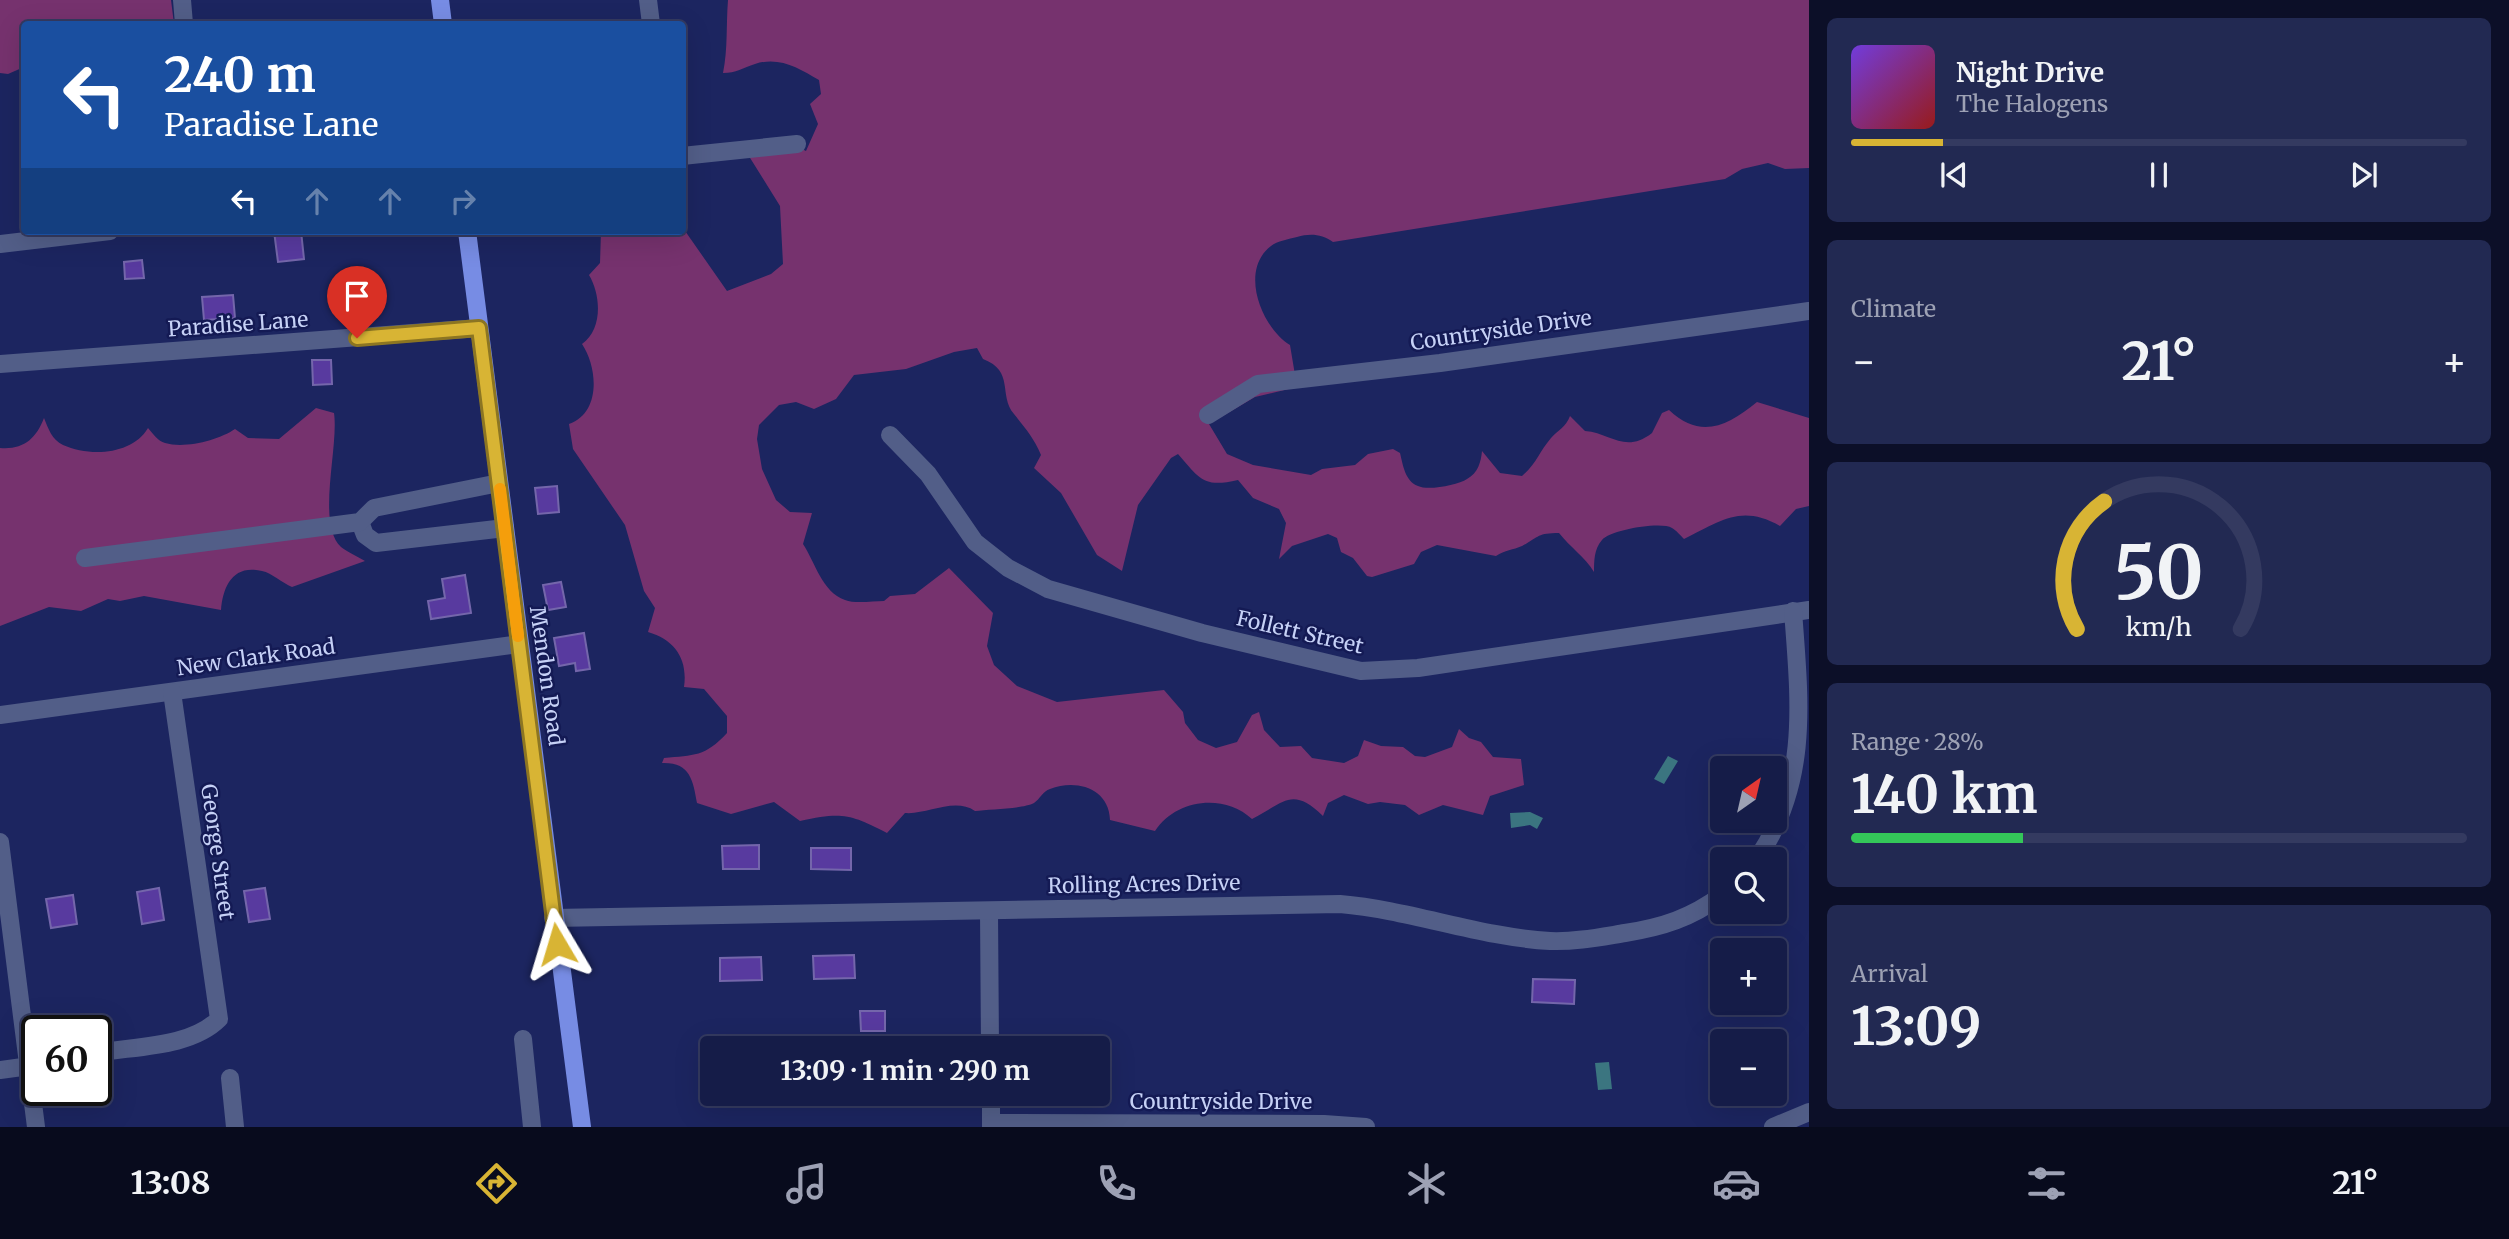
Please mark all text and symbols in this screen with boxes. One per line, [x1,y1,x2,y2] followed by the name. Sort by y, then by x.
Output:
[164,44,316,105] text: 240 m
[49,49,140,140] icon: left
[1956,56,2104,89] text: Night Drive
[1956,89,2108,118] text: The Halogens
[164,105,378,145] text: Paradise Lane
[1935,156,1973,194] icon: previous
[2140,156,2178,194] icon: pause
[2345,156,2383,194] icon: next
[225,182,263,220] icon: left
[298,182,336,220] icon: ahead
[371,182,409,220] icon: ahead
[444,182,482,220] icon: right
[327,266,387,338] pin
[338,277,376,315] icon: arrive
[1851,294,1936,323] text: Climate
[1409,304,1593,356] street label: Countryside Drive
[167,306,309,342] street label: Paradise Lane
[2121,329,2197,394] text: 21°
[1851,338,1876,385] text: −
[2442,338,2467,385] text: +
[2114,528,2204,620] text: 50
[1234,604,1366,660] street label: Follett Street
[524,605,570,748] street label: Mendon Road
[2126,611,2192,643] text: km/h
[175,632,337,681] street label: New Clark Road
[1851,727,1984,756] text: Range · 28%
[1710,756,1787,833] north arrow
[1710,756,1787,1106] map controls
[1851,762,2038,827] text: 140 km
[195,782,241,922] street label: George Street
[1710,847,1787,924] button: search
[1047,869,1241,899] street label: Rolling Acres Drive
[520,907,594,981] position arrow
[1710,938,1787,1015] button: +
[1851,959,1928,988] text: Arrival
[1851,994,1981,1059] text: 13:09
[21,1015,112,1106] speed limit sign: 60
[1710,1029,1787,1106] button: −
[780,1054,1030,1087] text: 13:09 · 1 min · 290 m
[1130,1088,1312,1115] street label: Countryside Drive
[472,1159,521,1208] icon: directions
[782,1159,831,1208] icon: music
[1092,1159,1141,1208] icon: phone
[1402,1159,1451,1208] icon: climate
[1712,1159,1761,1208] icon: car
[2022,1159,2071,1208] icon: filters
[131,1163,211,1203] text: 13:08
[2332,1163,2378,1203] text: 21°

